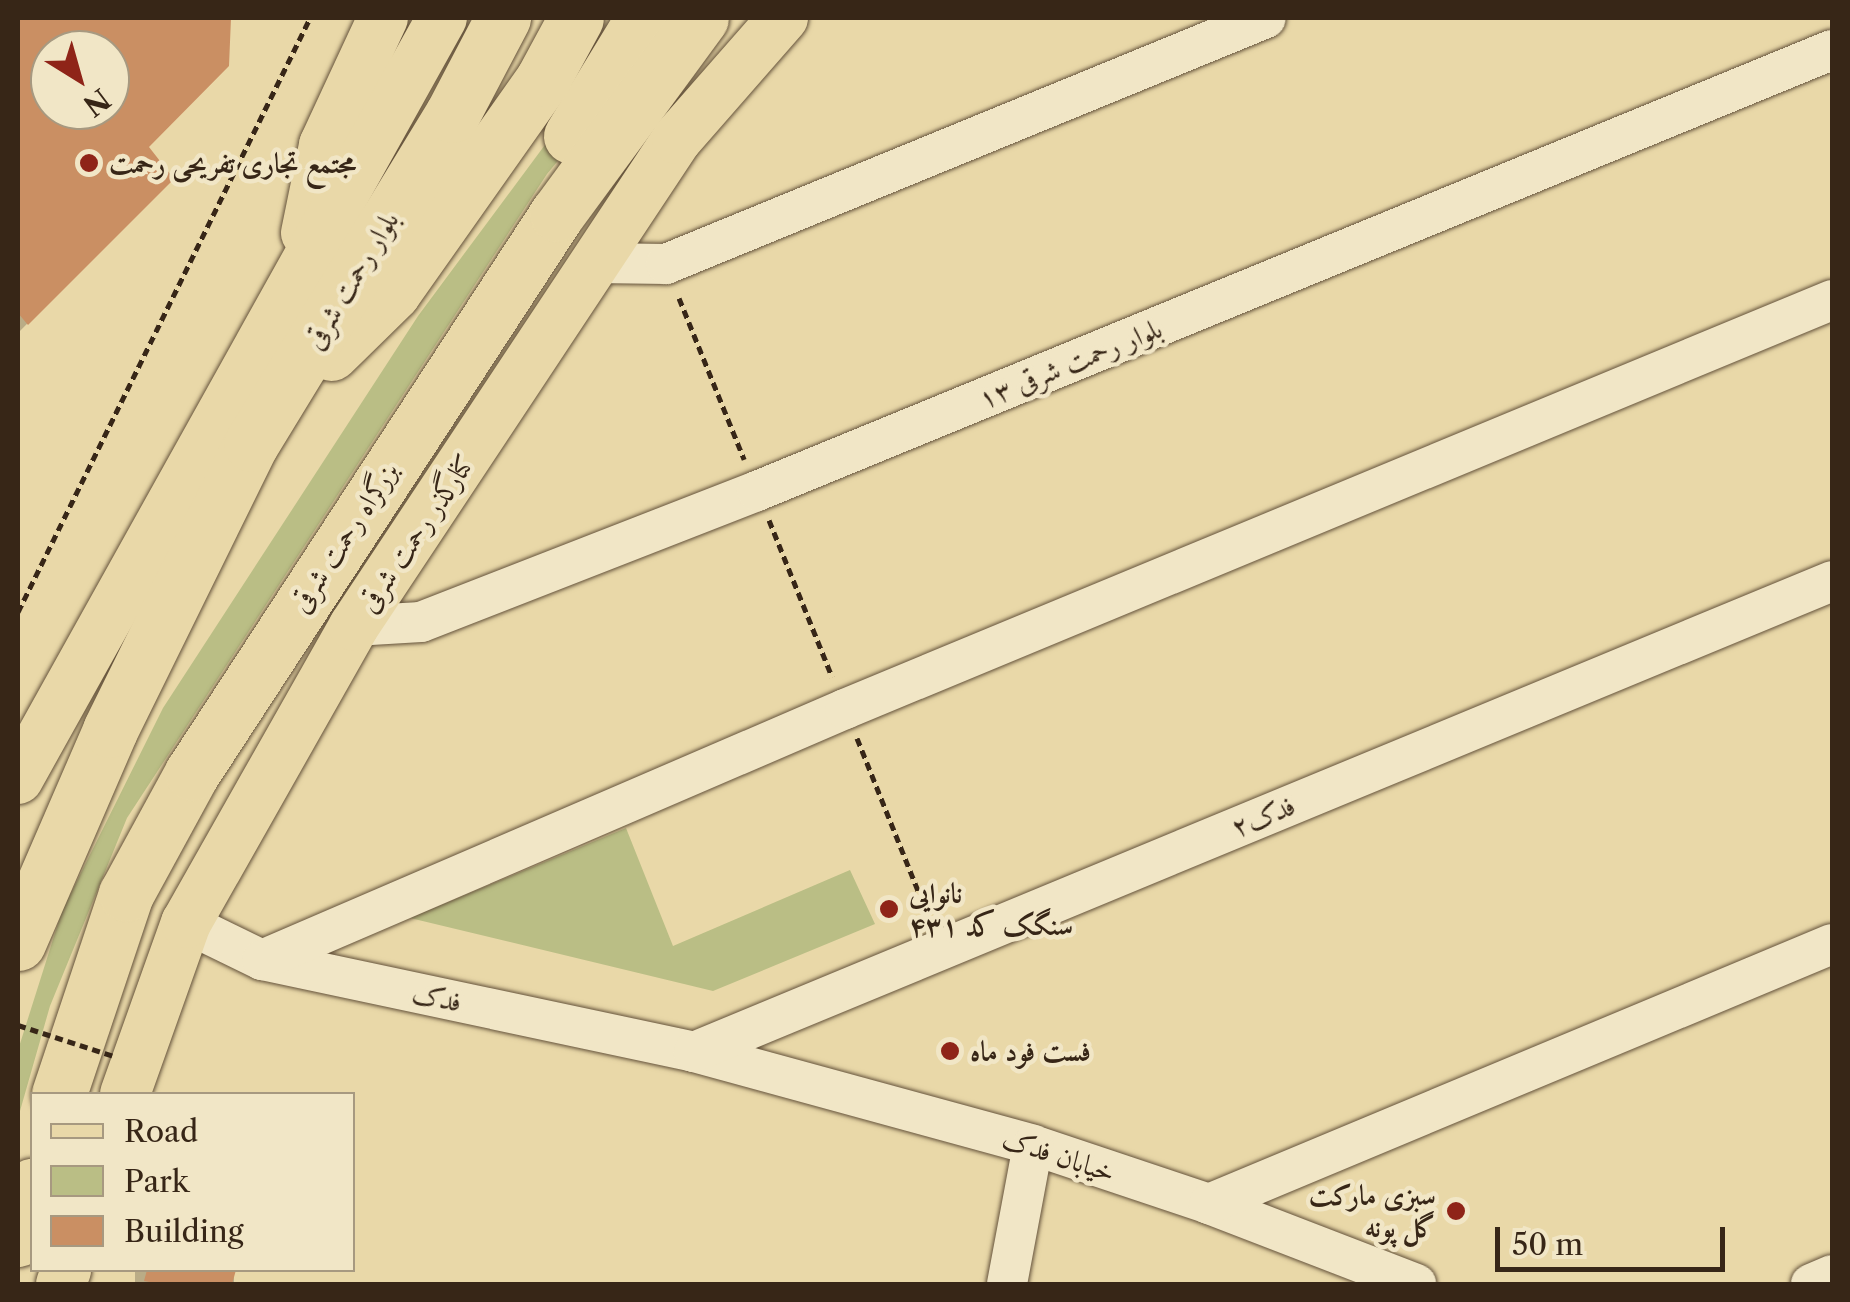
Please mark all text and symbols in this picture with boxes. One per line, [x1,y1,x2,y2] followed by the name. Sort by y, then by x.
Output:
[30,30,130,130] north arrow
[77,81,117,123] text: N
[109,146,356,180] place label: مجتمع تجاری تفریحی رحمت
[78,152,100,174] marker: مجتمع تجاری تفریحی رحمت
[297,205,405,355] street label: بلوار رحمت شرقی
[973,311,1167,415] street label: بلوار رحمت شرقی ۱۳
[351,448,481,618] street label: کنارگذر رحمت شرقی
[283,455,405,619] street label: بزرگراه رحمت شرقی
[1226,788,1300,844] street label: فدک۲
[909,876,1073,942] place label: نانوایی سنگک کد ۴۳۱
[878,898,900,920] marker: نانوایی سنگک کد ۴۳۱
[409,975,465,1019] street label: فدک
[970,1034,1091,1068] place label: فست فود ماه
[939,1040,961,1062] marker: فست فود ماه
[30,1092,355,1272] legend
[124,1113,198,1150] text: Road
[998,1121,1120,1189] street label: خیابان فدک
[124,1163,189,1200] text: Park
[1309,1178,1436,1244] place label: سبزی مارکت گل پونه
[1445,1200,1467,1222] marker: سبزی مارکت گل پونه
[1500,1207,1730,1269] scale bar
[124,1213,244,1250] text: Building
[1512,1226,1583,1263] text: 50 m

